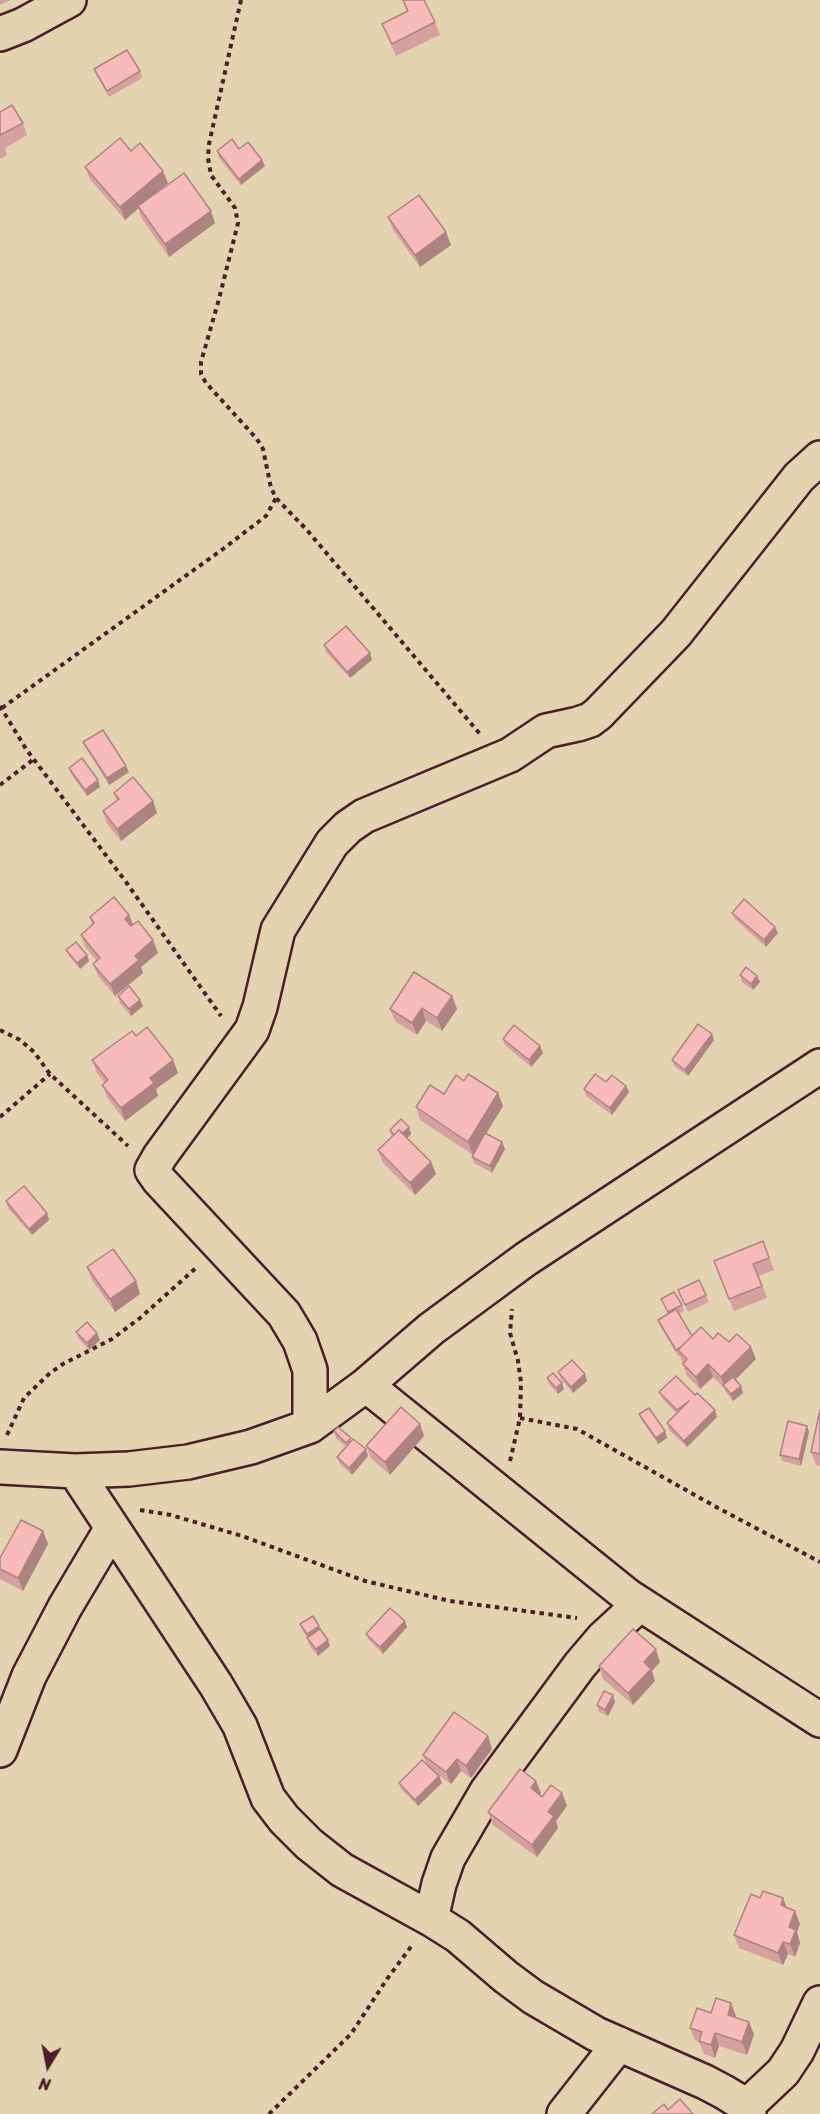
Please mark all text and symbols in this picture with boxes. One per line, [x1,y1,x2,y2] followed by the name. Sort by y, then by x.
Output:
[18,2036,78,2096] north arrow
[37,2069,53,2099] text: N

